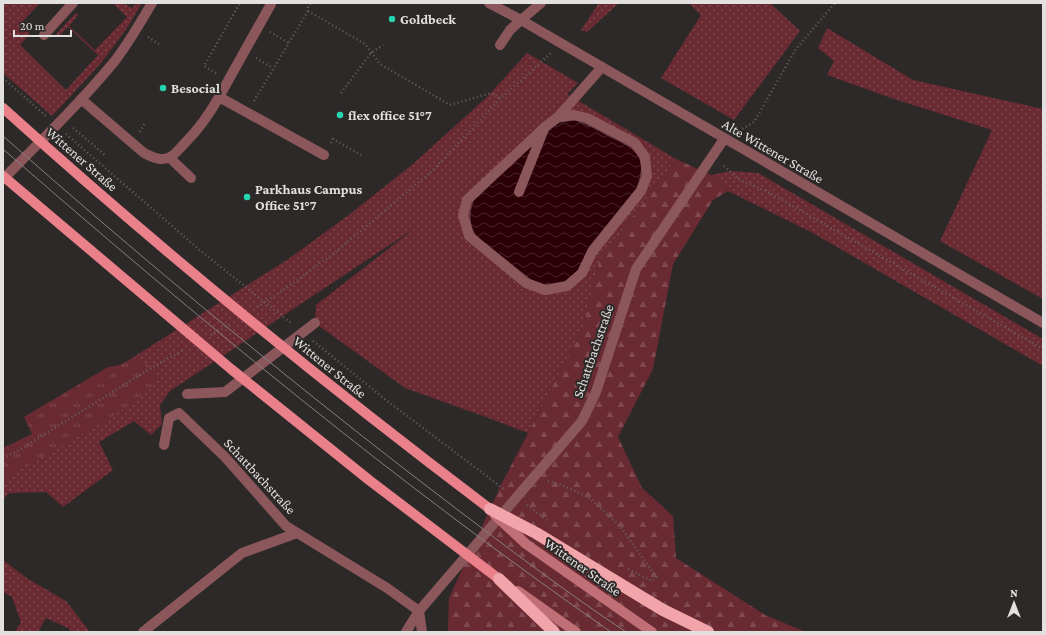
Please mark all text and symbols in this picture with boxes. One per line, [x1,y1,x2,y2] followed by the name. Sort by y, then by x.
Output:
[400,11,456,27] place label: Goldbeck
[14,12,71,38] scale bar
[387,14,397,24] marker: Goldbeck
[20,19,45,33] text: 20 m
[171,80,220,96] place label: Besocial
[158,83,168,93] marker: Besocial
[348,107,432,123] place label: flex office 51°7
[335,110,345,120] marker: flex office 51°7
[720,116,826,186] street label: Alte Wittener Straße
[43,124,121,194] street label: Wittener Straße
[255,181,362,213] place label: Parkhaus Campus Office 51°7
[242,192,252,202] marker: Parkhaus Campus Office 51°7
[570,302,616,400] street label: Schattbachstraße
[290,333,370,401] street label: Wittener Straße
[221,435,299,517] street label: Schattbachstraße
[542,535,624,599] street label: Wittener Straße
[994,583,1034,623] north arrow
[1010,587,1018,599] text: N

